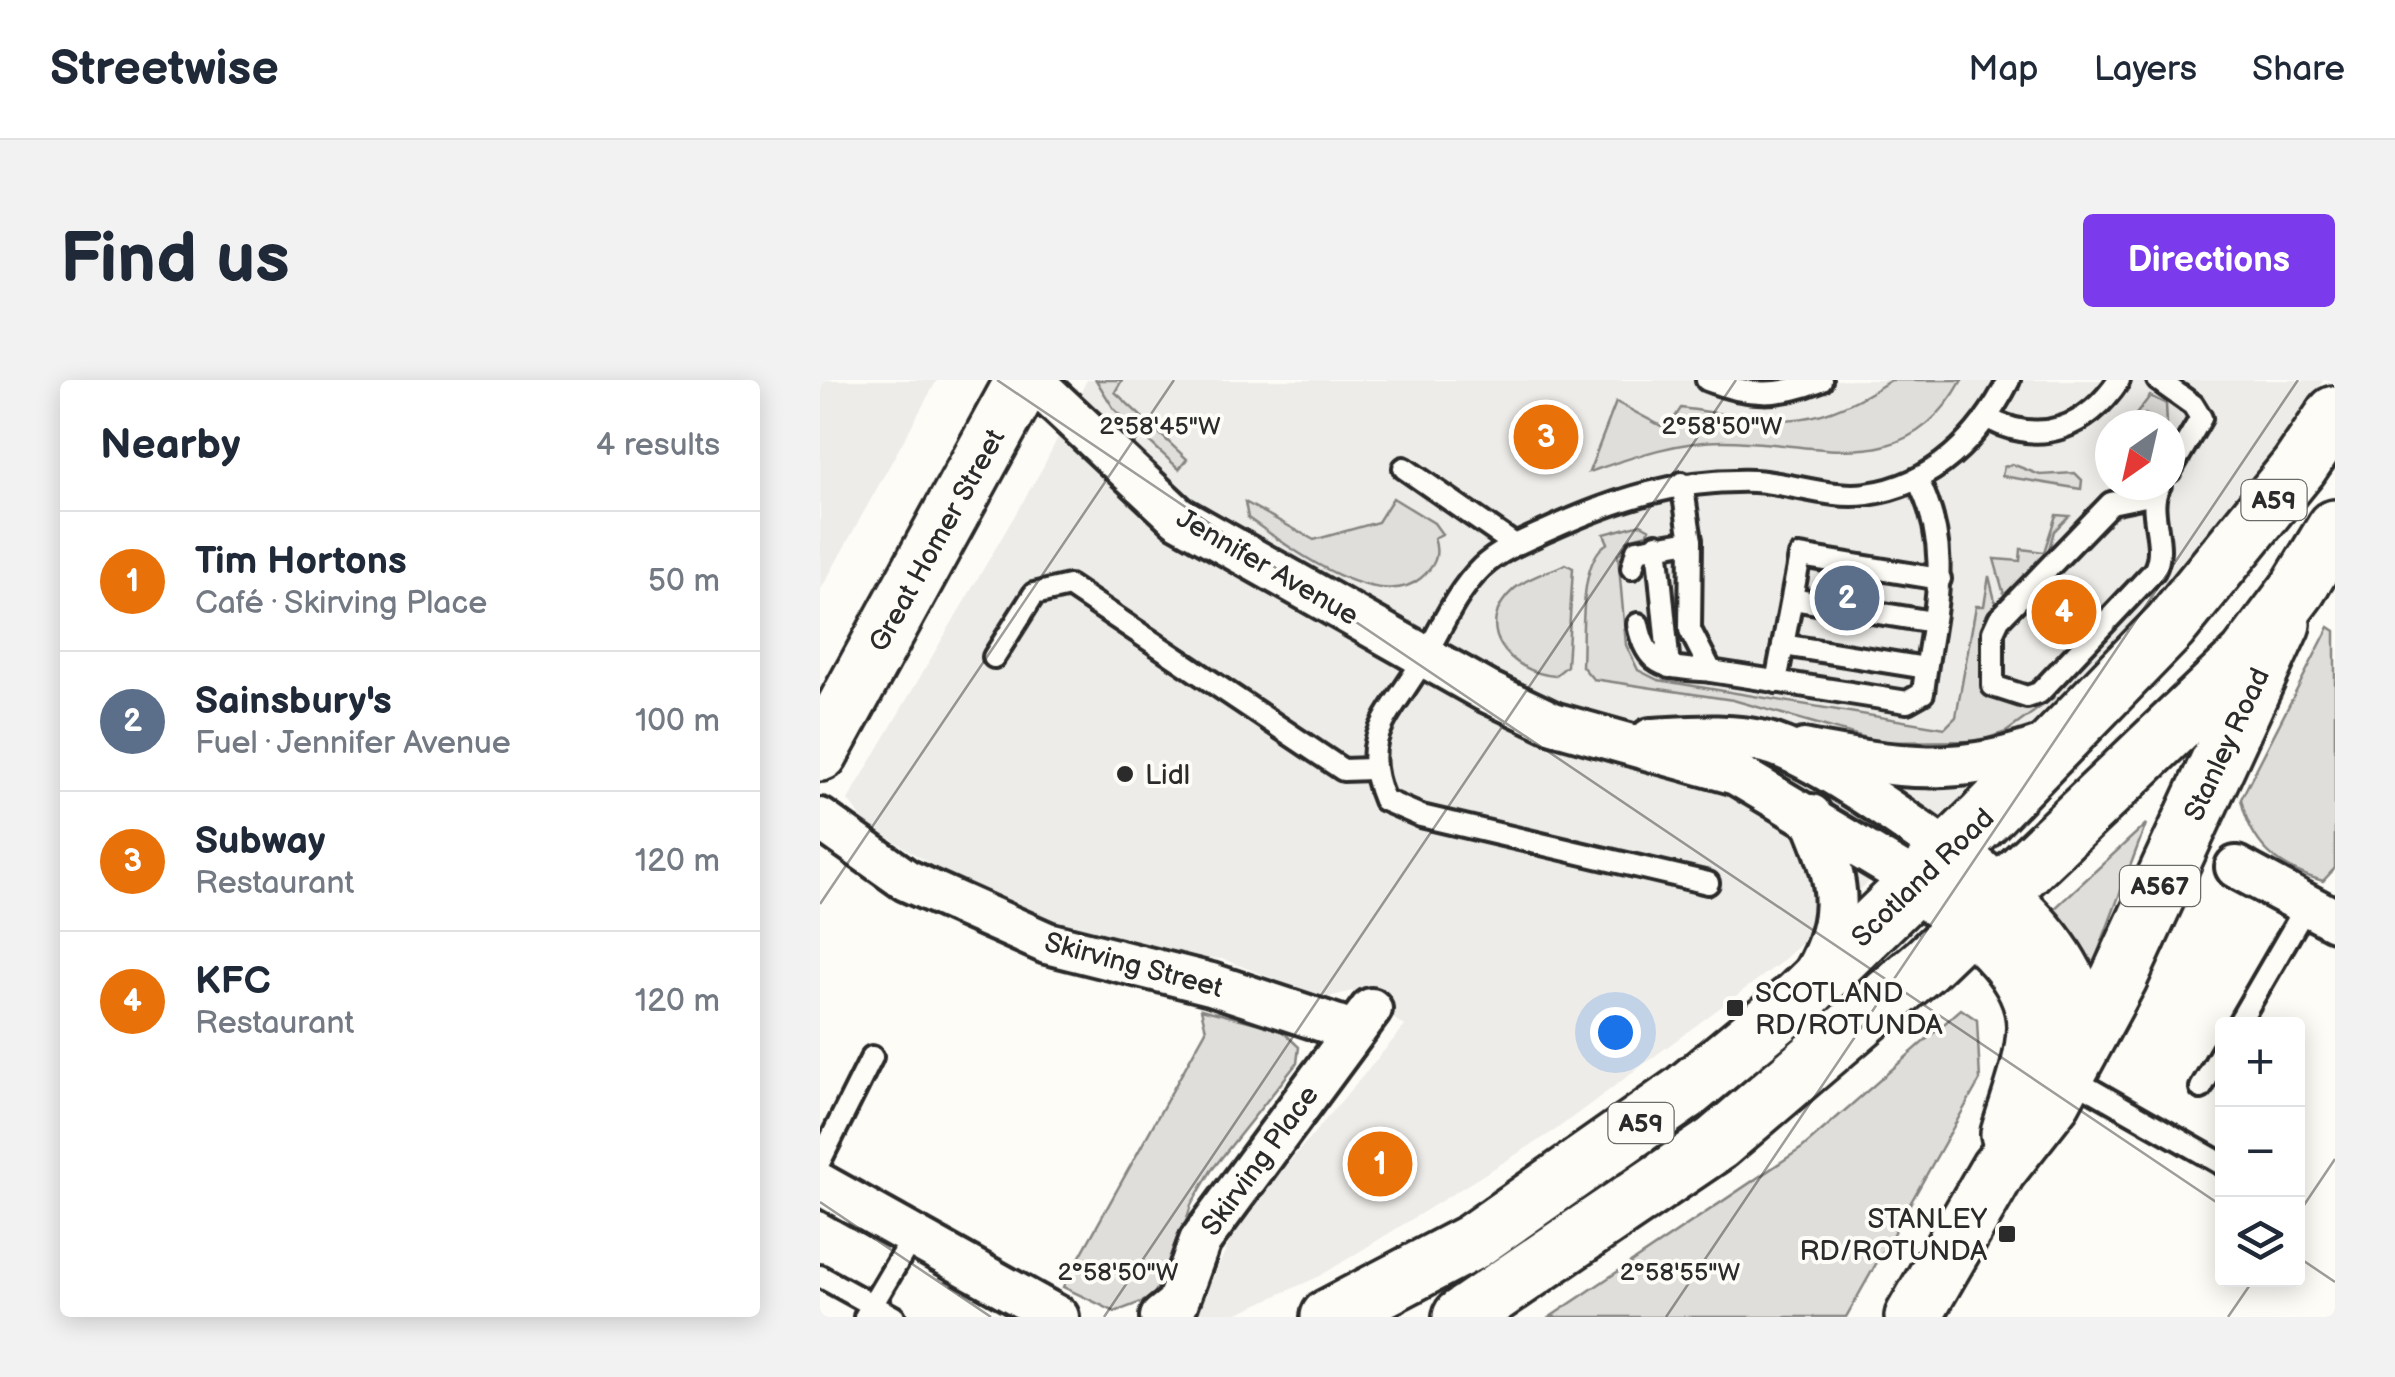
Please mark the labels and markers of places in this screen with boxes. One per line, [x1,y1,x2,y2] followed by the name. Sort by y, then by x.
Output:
[1514,400,1578,474] pin: 3
[1814,560,1880,636] pin: 2
[2032,574,2096,650] pin: 4
[1145,759,1190,792] place label: Lidl
[1114,763,1136,785] marker: Lidl
[1755,977,1943,1042] place label: SCOTLAND RD/ROTUNDA
[1724,997,1746,1019] marker: SCOTLAND RD/ROTUNDA
[1348,1126,1412,1202] pin: 1
[1799,1203,1988,1268] place label: STANLEY RD/ROTUNDA
[1996,1223,2018,1245] marker: STANLEY RD/ROTUNDA

